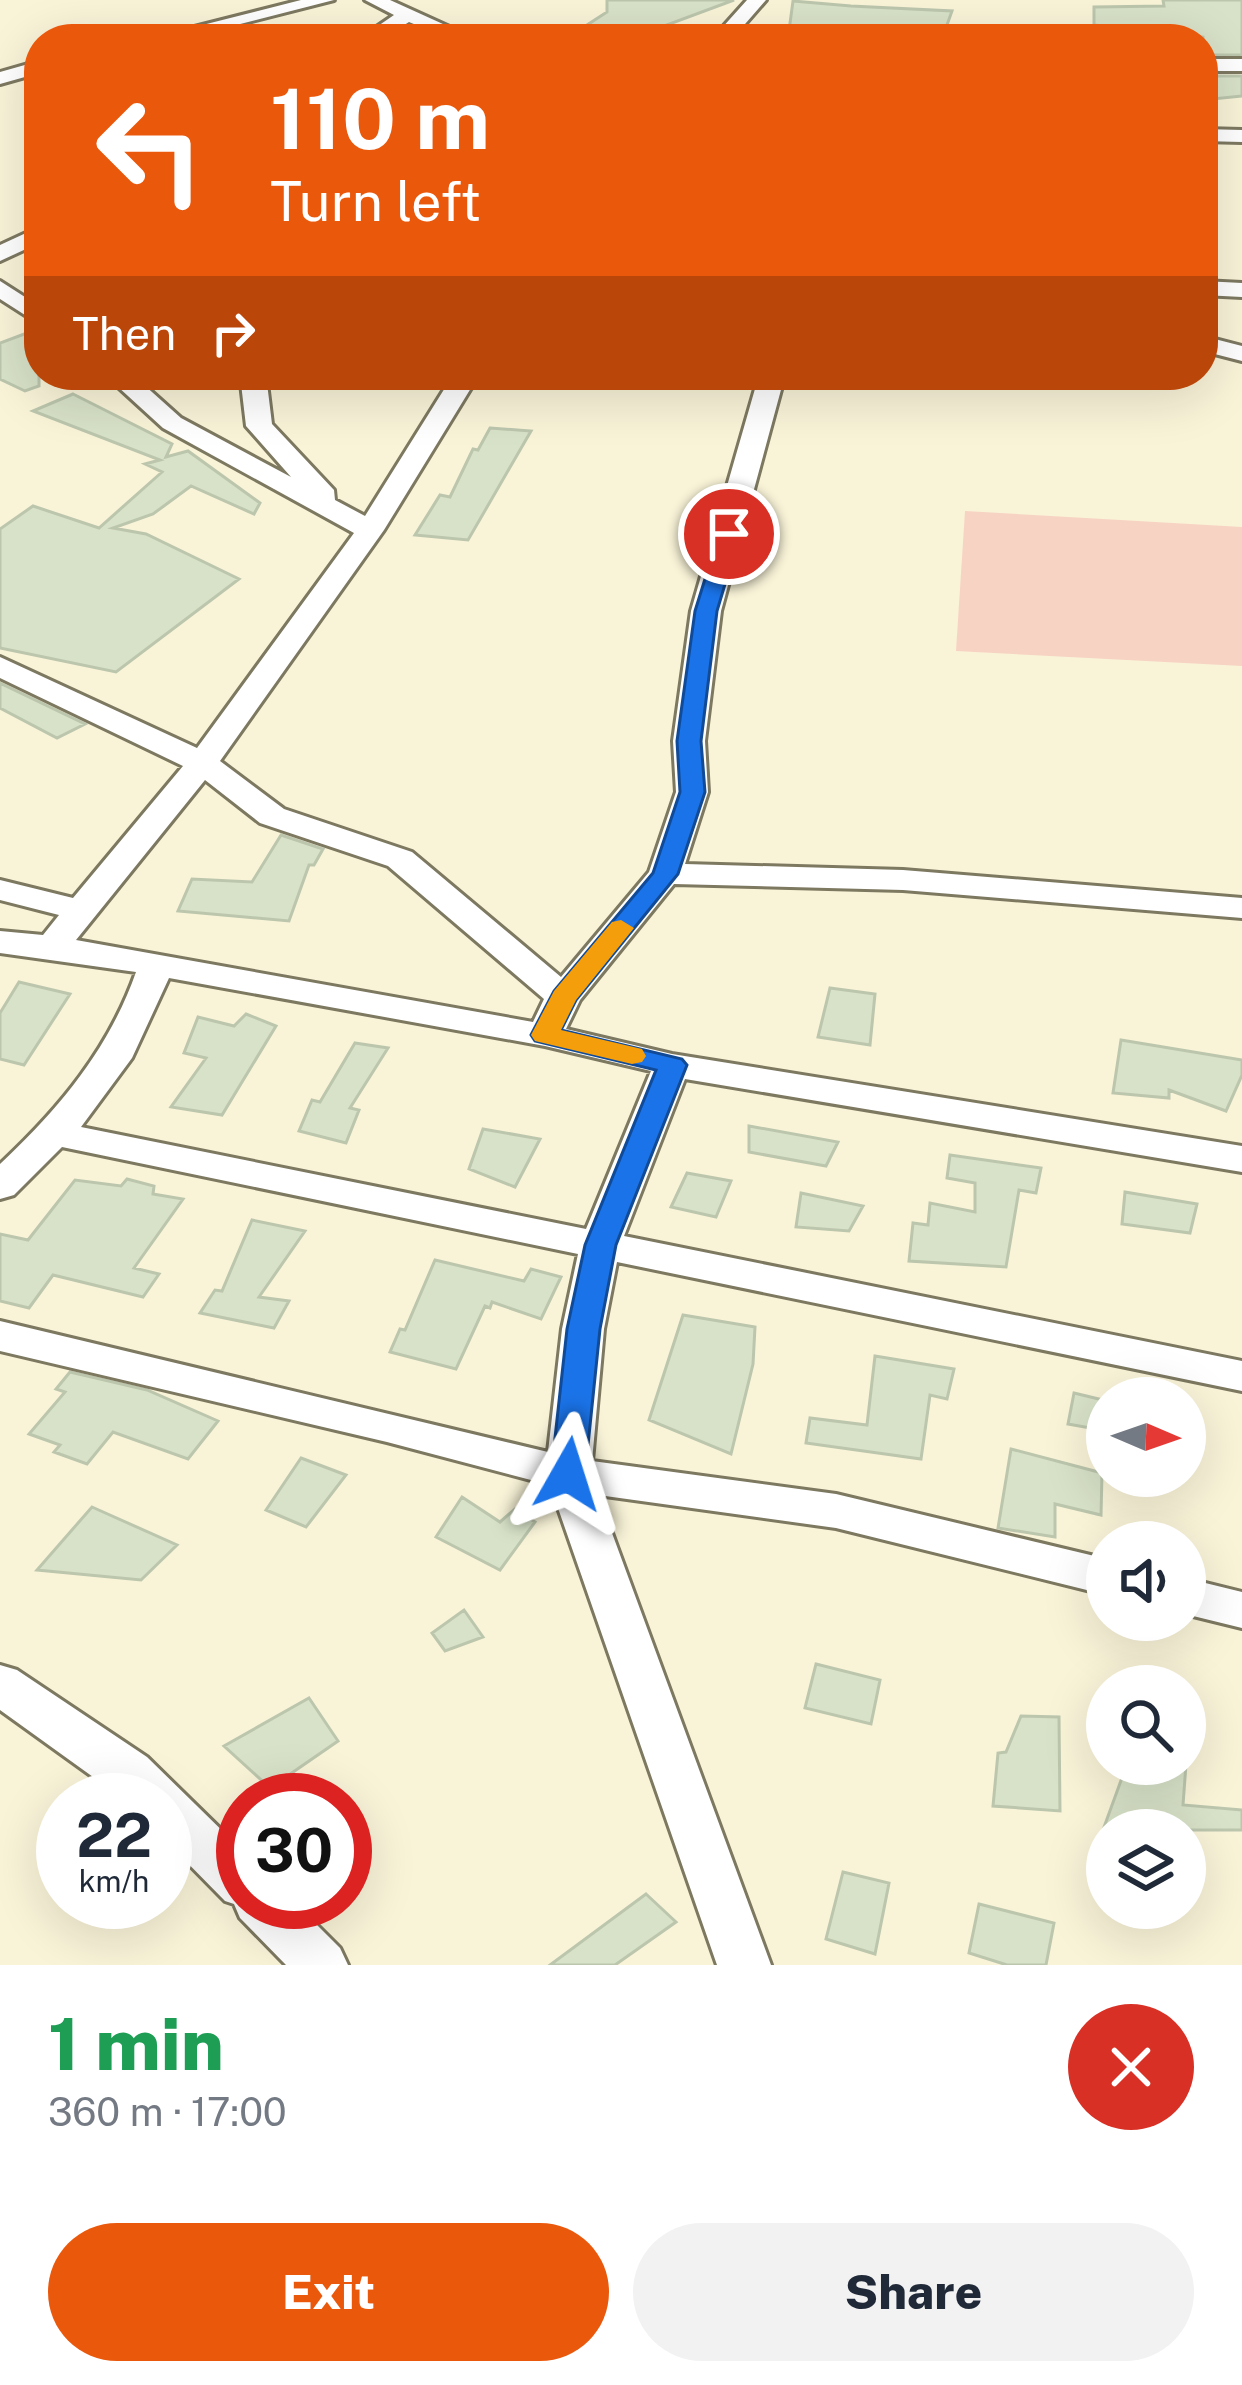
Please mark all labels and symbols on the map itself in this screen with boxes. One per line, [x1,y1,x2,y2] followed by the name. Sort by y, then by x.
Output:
[678,483,780,585] pin
[1086,1377,1206,1497] north arrow
[505,1411,631,1537] position arrow
[216,1773,372,1929] speed limit sign: 30

